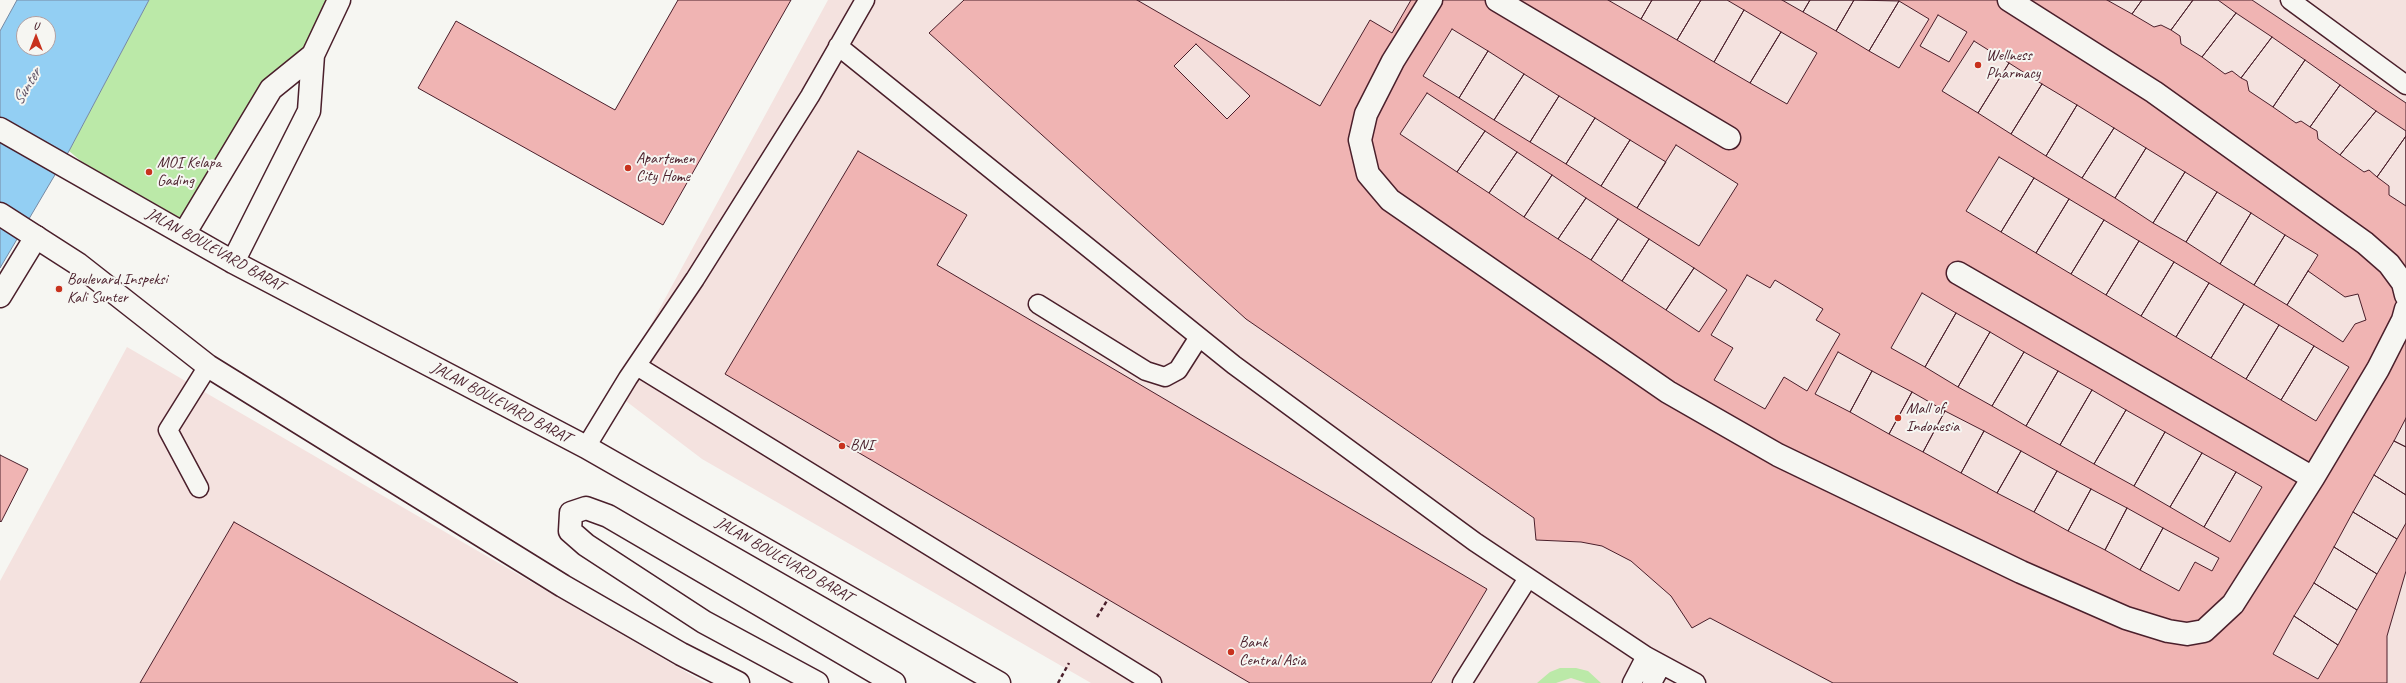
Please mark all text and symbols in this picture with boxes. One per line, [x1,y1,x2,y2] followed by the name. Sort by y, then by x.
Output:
[16,16,56,56] north arrow
[33,18,39,32] text: U
[1986,46,2040,84] place label: Wellness Pharmacy
[1973,60,1983,70] marker: Wellness Pharmacy
[8,65,46,109] water label: Sunter
[636,149,695,187] place label: Apartemen City Home
[157,153,221,191] place label: MOI Kelapa Gading
[623,163,633,173] marker: Apartemen City Home
[144,167,154,177] marker: MOI Kelapa Gading
[143,204,287,296] street label: JALAN BOULEVARD BARAT
[67,270,167,308] place label: Boulevard Inspeksi Kali Sunter
[54,284,64,294] marker: Boulevard Inspeksi Kali Sunter
[428,358,574,448] street label: JALAN BOULEVARD BARAT
[1906,399,1959,437] place label: Mall of Indonesia
[1893,413,1903,423] marker: Mall of Indonesia
[850,436,873,456] place label: BNI
[837,441,847,451] marker: BNI
[712,513,856,607] street label: JALAN BOULEVARD BARAT
[1239,633,1306,671] place label: Bank Central Asia
[1226,647,1236,657] marker: Bank Central Asia

